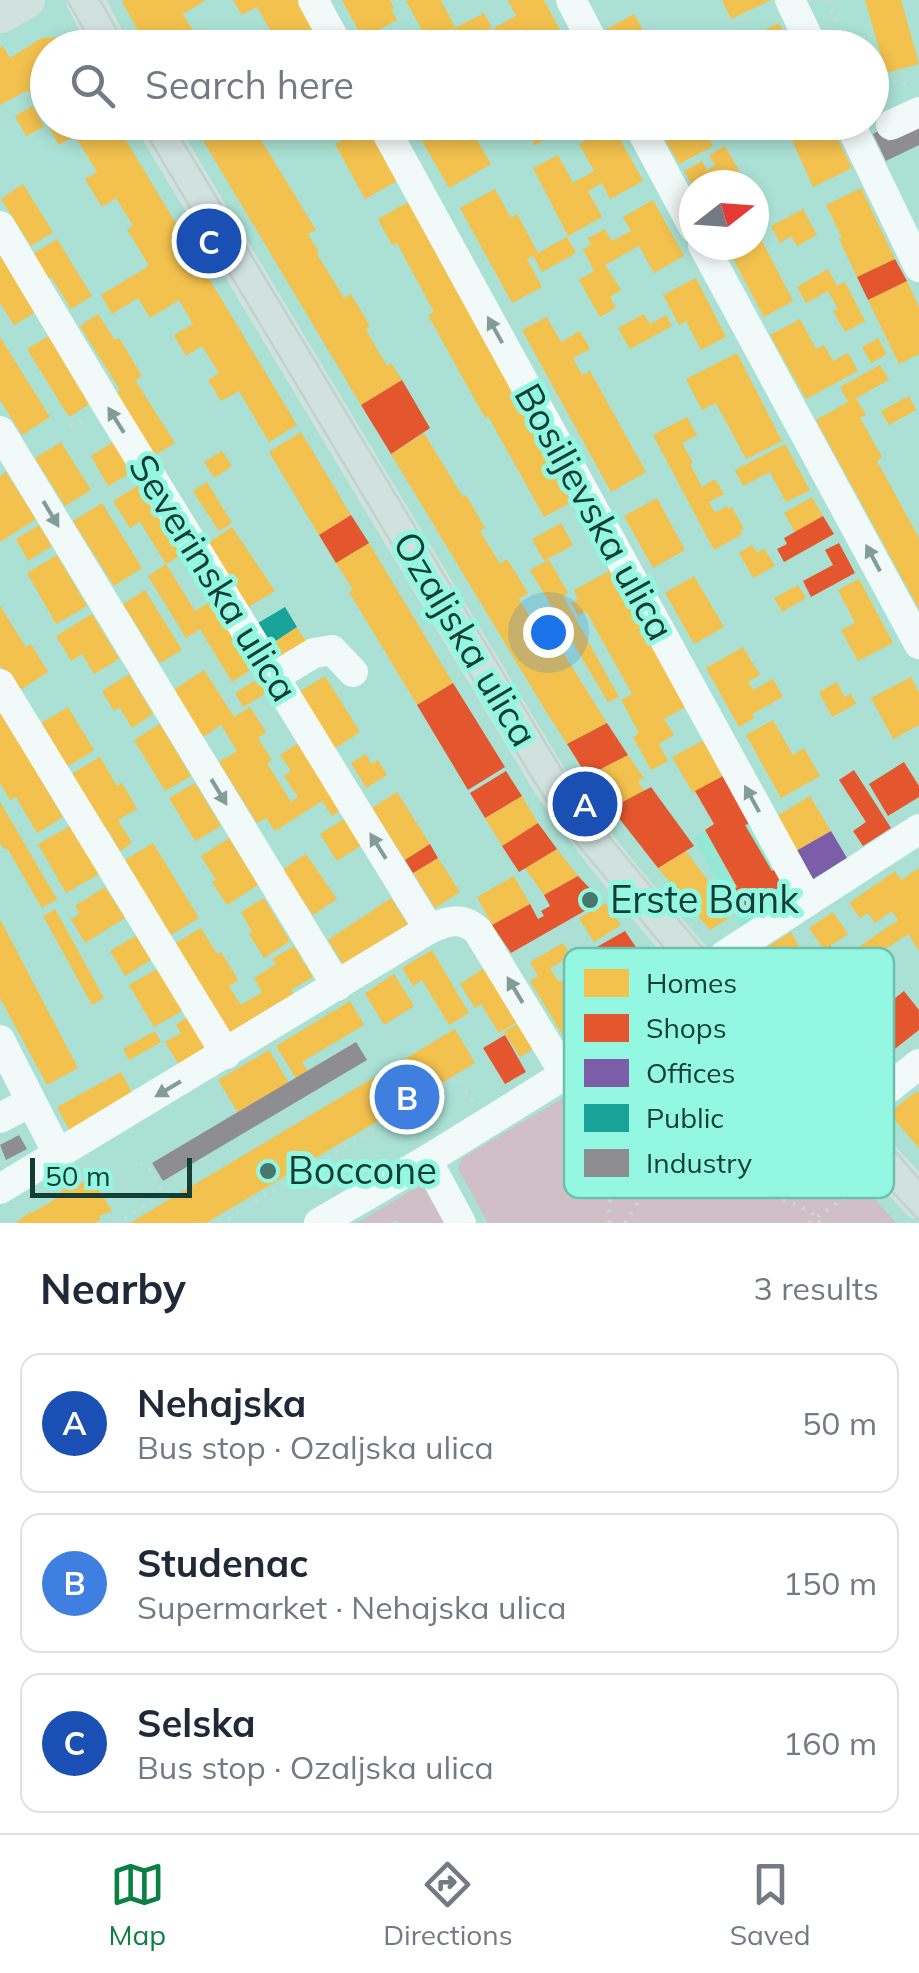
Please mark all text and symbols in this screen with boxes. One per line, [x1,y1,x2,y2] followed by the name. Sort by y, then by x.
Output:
[30,30,889,140] search box
[65,58,120,113] icon: search
[145,61,354,109] text: Search here
[679,170,769,260] north arrow
[176,204,242,278] pin: C
[486,315,503,344] one-way arrow
[505,375,685,648] street label: Bosiljevska ulica
[108,406,125,434] one-way arrow
[119,445,309,710] street label: Severinska ulica
[42,500,59,528] one-way arrow
[383,522,549,755] street label: Ozaljska ulica
[864,543,881,572] one-way arrow
[523,607,574,658] your location
[552,766,618,842] pin: A
[210,778,227,806] one-way arrow
[744,784,761,813] one-way arrow
[370,832,387,860] one-way arrow
[610,875,799,923] place label: Erste Bank
[579,889,601,911] marker: Erste Bank
[564,948,894,1198] legend
[646,965,737,1000] text: Homes
[507,976,524,1004] one-way arrow
[646,1010,727,1045] text: Shops
[646,1055,735,1090] text: Offices
[374,1060,440,1134] pin: B
[154,1080,182,1097] one-way arrow
[646,1100,724,1135] text: Public
[646,1145,752,1180] text: Industry
[288,1146,437,1194] place label: Boccone
[30,1153,192,1198] scale bar
[45,1158,111,1193] text: 50 m
[257,1160,279,1182] marker: Boccone
[40,1262,186,1315] text: Nearby
[754,1268,879,1308] text: 3 results
[137,1379,306,1427] text: Nehajska
[62,1403,87,1443] text: A
[802,1403,877,1443] text: 50 m
[137,1427,494,1467] text: Bus stop · Ozaljska ulica
[137,1539,308,1587] text: Studenac
[63,1563,86,1603] text: B
[783,1563,877,1603] text: 150 m
[137,1587,567,1627] text: Supermarket · Nehajska ulica
[137,1699,256,1747] text: Selska
[64,1723,85,1763] text: C
[783,1723,877,1763] text: 160 m
[137,1747,494,1787] text: Bus stop · Ozaljska ulica
[109,1857,166,1952] tab: Map
[383,1857,513,1952] tab: Directions
[730,1857,810,1952] tab: Saved

